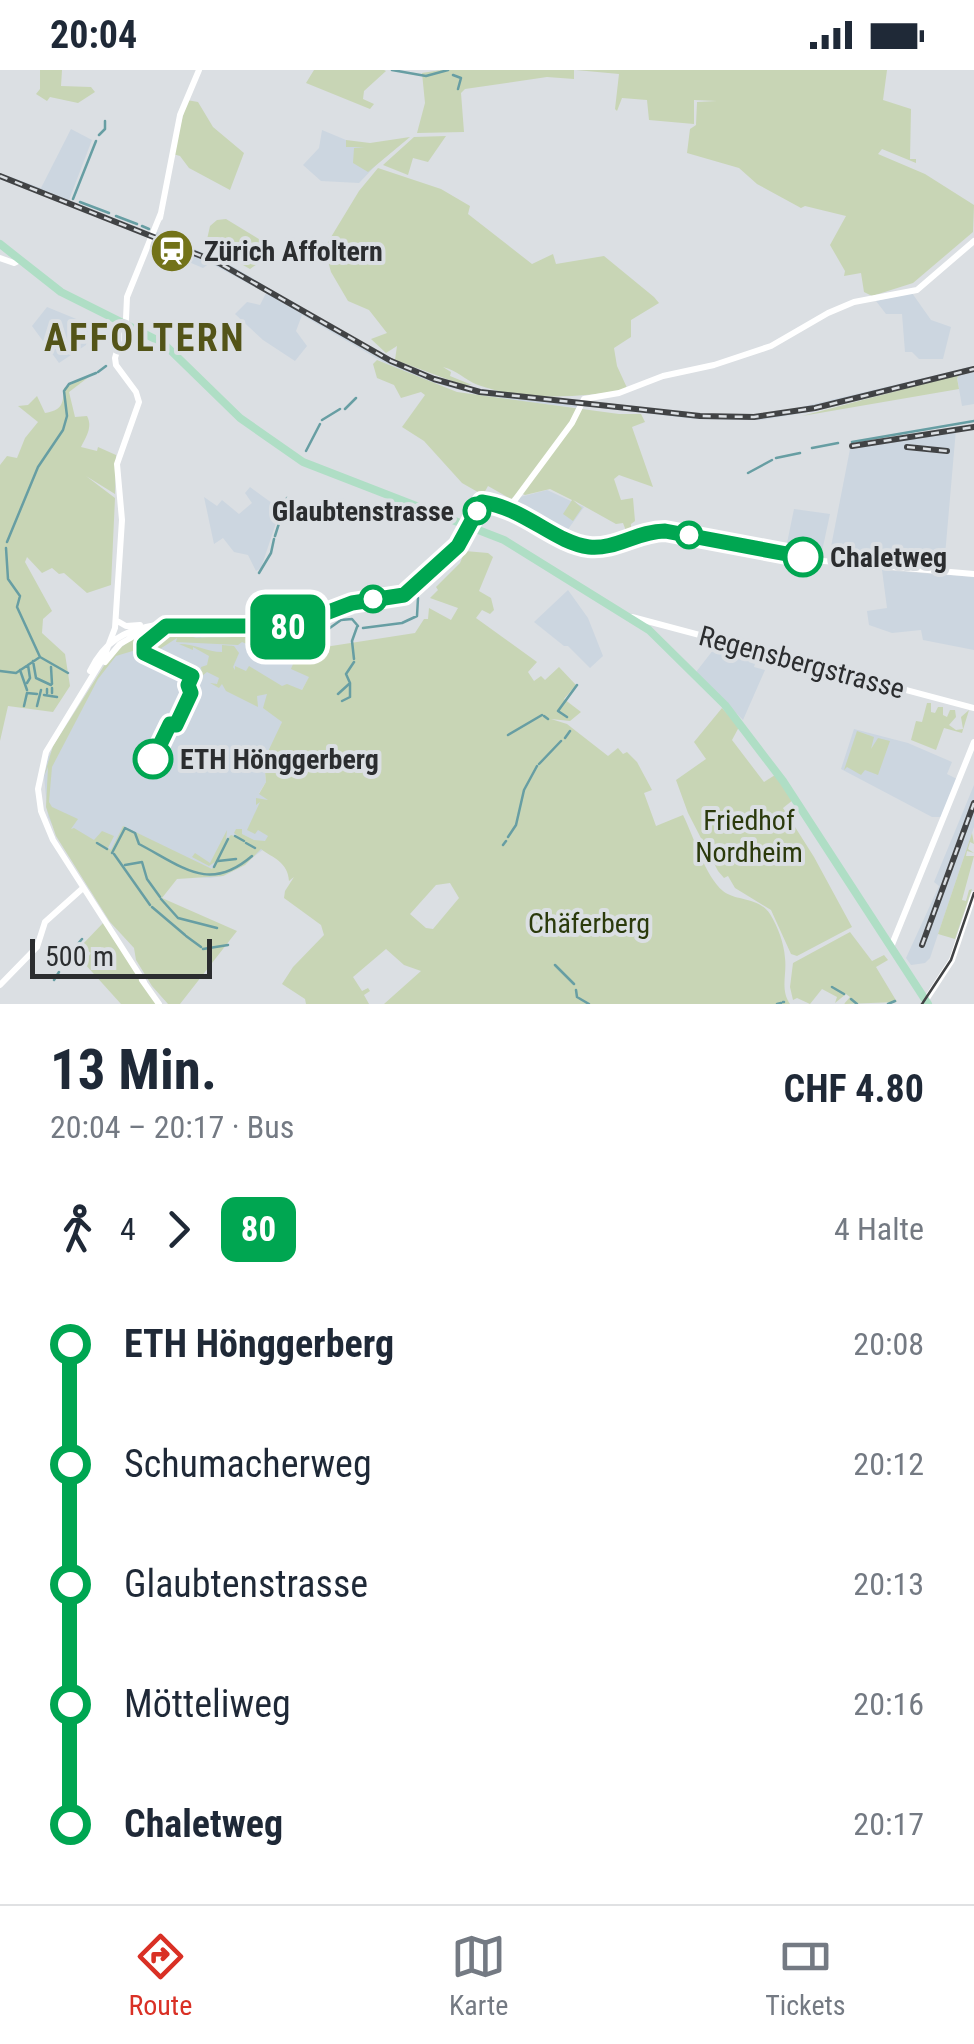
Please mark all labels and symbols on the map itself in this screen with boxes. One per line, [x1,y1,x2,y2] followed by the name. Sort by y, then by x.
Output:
[149,228,195,274] station icon: Zürich Affoltern
[204,235,383,268] place label: Zürich Affoltern
[44,316,246,360] district label: AFFOLTERN
[272,495,454,528] place label: Glaubtenstrasse
[464,498,490,524] marker: Glaubtenstrasse
[676,522,702,548] unlabelled marker
[784,538,822,576] marker: Chaletweg
[830,541,947,574] place label: Chaletweg
[360,586,386,612] unlabelled marker
[243,594,333,660] line badge: 80
[696,619,908,706] street label: Regensbergstrasse
[134,740,172,778] marker: ETH Hönggerberg
[180,743,379,776] place label: ETH Hönggerberg
[695,804,803,869] park label: Friedhof Nordheim
[528,907,650,940] park label: Chäferberg
[30,934,212,978] scale bar

